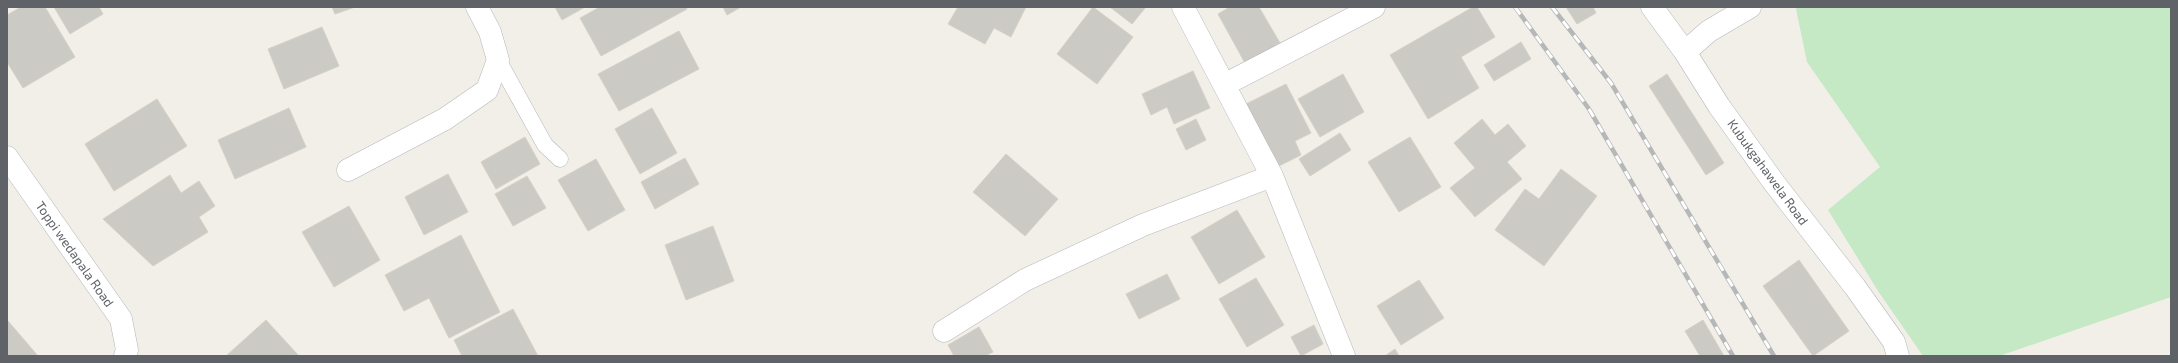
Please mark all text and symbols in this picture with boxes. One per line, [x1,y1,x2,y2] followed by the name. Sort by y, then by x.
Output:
[1724,116,1812,228] street label: Kubukgahawela Road
[33,198,117,310] street label: Toppi wedapala Road

